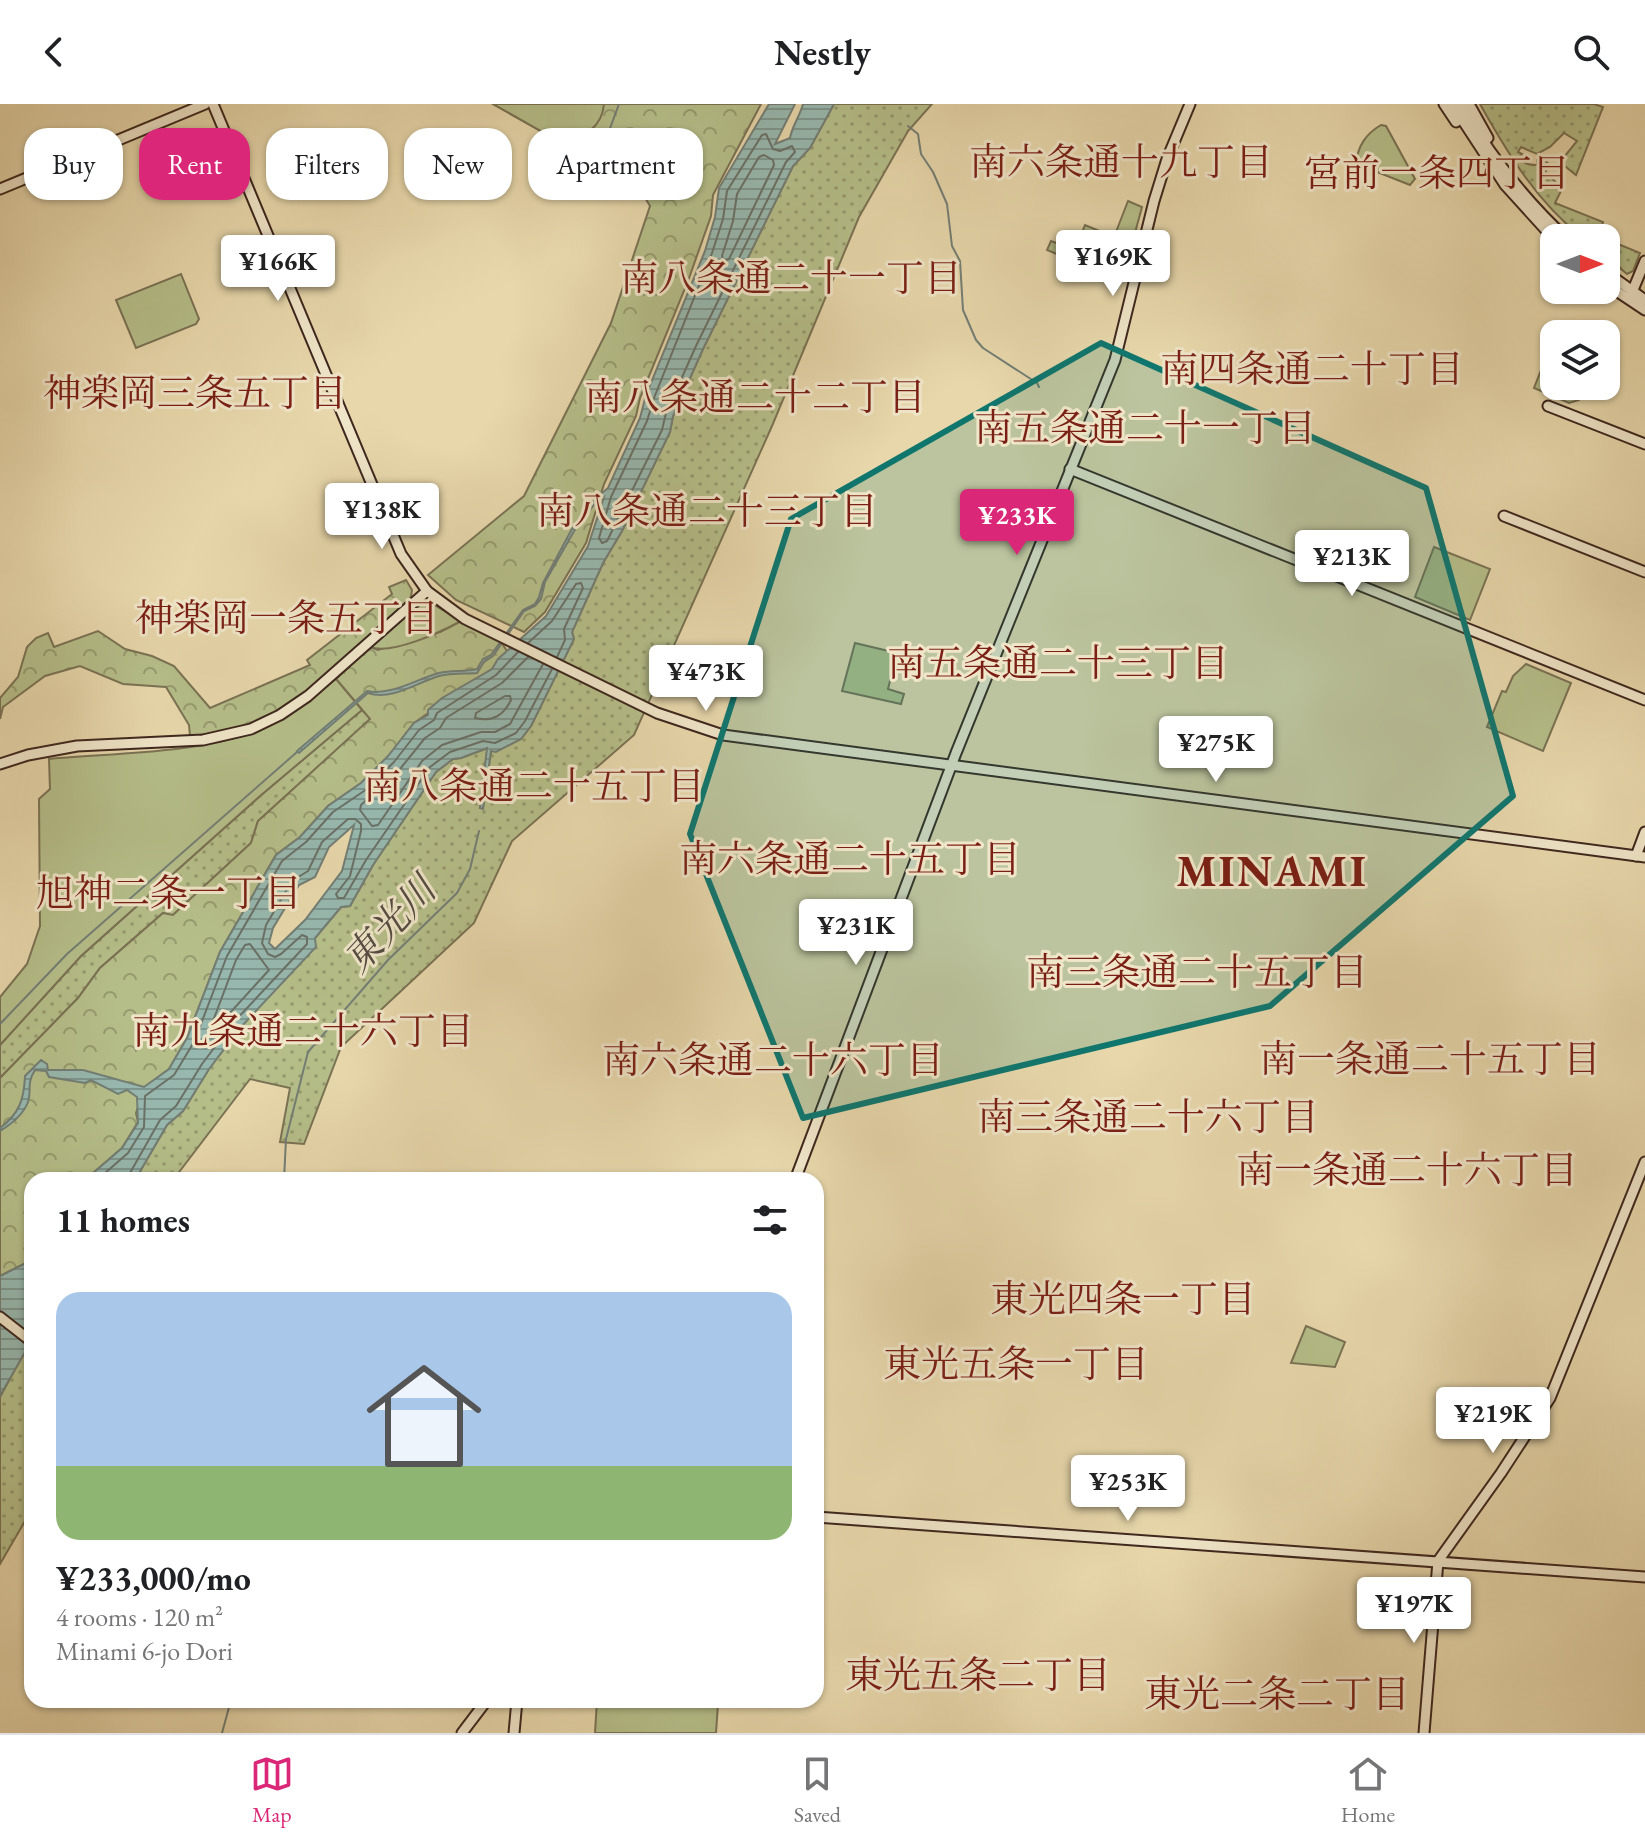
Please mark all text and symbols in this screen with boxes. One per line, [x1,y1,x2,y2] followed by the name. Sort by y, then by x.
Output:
[774,29,871,76] text: Nestly
[32,30,76,74] icon: back
[1569,30,1613,74] icon: search
[24,128,123,200] chip: Buy
[139,128,250,200] chip: Rent
[266,128,388,200] chip: Filters
[404,128,512,200] chip: New
[528,128,703,200] chip: Apartment
[969,137,1273,186] district label: 南六条通十九丁目
[1304,148,1570,197] district label: 宮前一条四丁目
[1540,224,1620,304] north arrow
[1540,224,1620,400] map controls
[1057,230,1169,298] pin: ¥169K
[222,235,334,303] pin: ¥166K
[1074,239,1152,273] text: ¥169K
[239,244,317,278] text: ¥166K
[620,253,962,302] district label: 南八条通二十一丁目
[1540,320,1620,400] button: layers
[1160,344,1464,393] district label: 南四条通二十丁目
[43,368,347,417] district label: 神楽岡三条五丁目
[584,372,926,421] district label: 南八条通二十二丁目
[974,403,1316,452] district label: 南五条通二十一丁目
[326,483,438,551] pin: ¥138K
[536,486,878,535] district label: 南八条通二十三丁目
[961,489,1073,557] pin: ¥233K
[343,492,421,526] text: ¥138K
[978,498,1056,532] text: ¥233K
[1296,530,1408,598] pin: ¥213K
[1313,539,1391,573] text: ¥213K
[135,593,439,642] district label: 神楽岡一条五丁目
[887,638,1229,687] district label: 南五条通二十三丁目
[650,645,762,713] pin: ¥473K
[667,654,745,688] text: ¥473K
[1160,716,1272,784] pin: ¥275K
[1177,725,1255,759] text: ¥275K
[363,761,705,810] district label: 南八条通二十五丁目
[679,834,1021,883] district label: 南六条通二十五丁目
[1176,842,1368,899] district label: MINAMI
[332,863,449,982] water label: 東光川
[36,868,302,917] district label: 旭神二条一丁目
[800,899,912,967] pin: ¥231K
[817,908,895,942] text: ¥231K
[1026,947,1368,996] district label: 南三条通二十五丁目
[132,1006,474,1055] district label: 南九条通二十六丁目
[1259,1034,1601,1083] district label: 南一条通二十五丁目
[602,1035,944,1084] district label: 南六条通二十六丁目
[977,1092,1319,1141] district label: 南三条通二十六丁目
[1236,1145,1578,1194] district label: 南一条通二十六丁目
[56,1198,190,1242] text: 11 homes
[748,1198,792,1242] icon: filters
[990,1274,1256,1323] district label: 東光四条一丁目
[883,1339,1149,1388] district label: 東光五条一丁目
[352,1344,496,1488] icon: home
[1437,1387,1549,1455] pin: ¥219K
[1454,1396,1532,1430] text: ¥219K
[1072,1455,1184,1523] pin: ¥253K
[1089,1464,1167,1498] text: ¥253K
[56,1556,251,1600] text: ¥233,000/mo
[1358,1577,1470,1645] pin: ¥197K
[1375,1586,1453,1620] text: ¥197K
[56,1600,223,1634] text: 4 rooms · 120 m²
[56,1634,233,1668] text: Minami 6-jo Dori
[845,1650,1111,1699] district label: 東光五条二丁目
[1144,1669,1410,1718] district label: 東光二条二丁目
[250,1752,294,1829] tab: Map
[794,1752,841,1829] tab: Saved
[1341,1752,1395,1829] tab: Home

